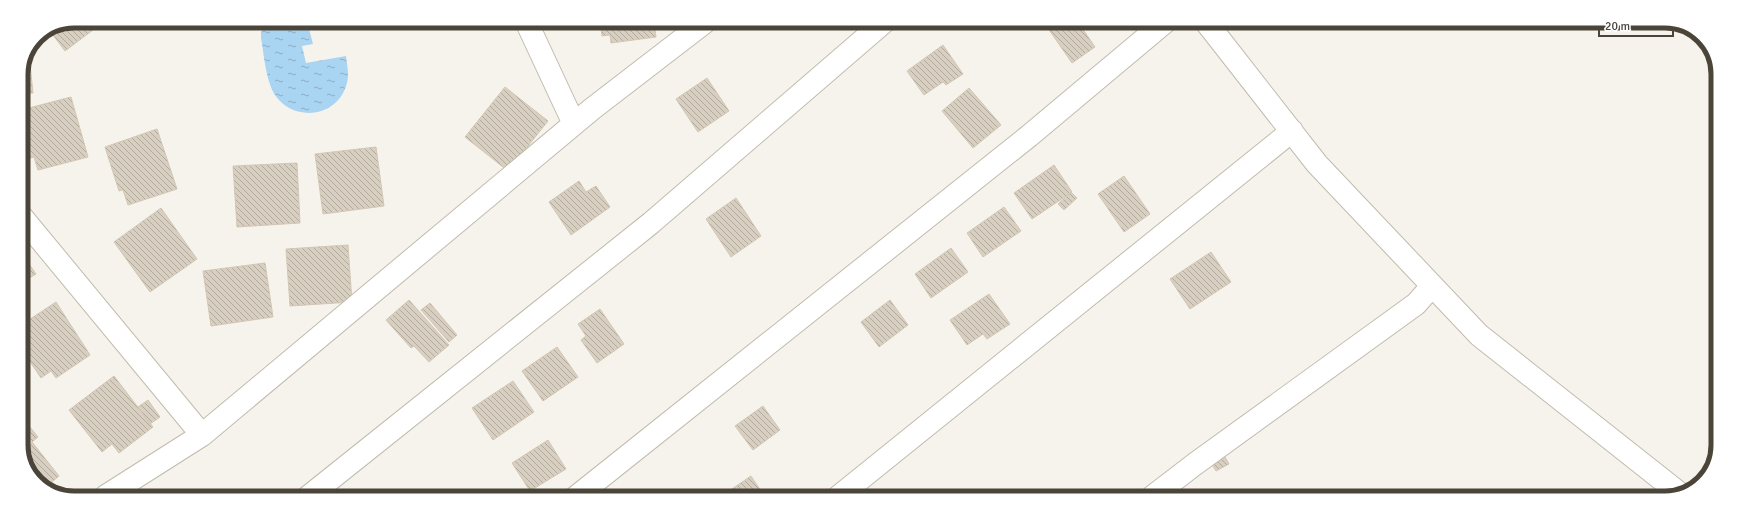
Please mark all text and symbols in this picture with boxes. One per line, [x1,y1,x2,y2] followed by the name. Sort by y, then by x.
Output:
[1599,12,1673,38] scale bar
[1605,19,1630,34] text: 20 m

